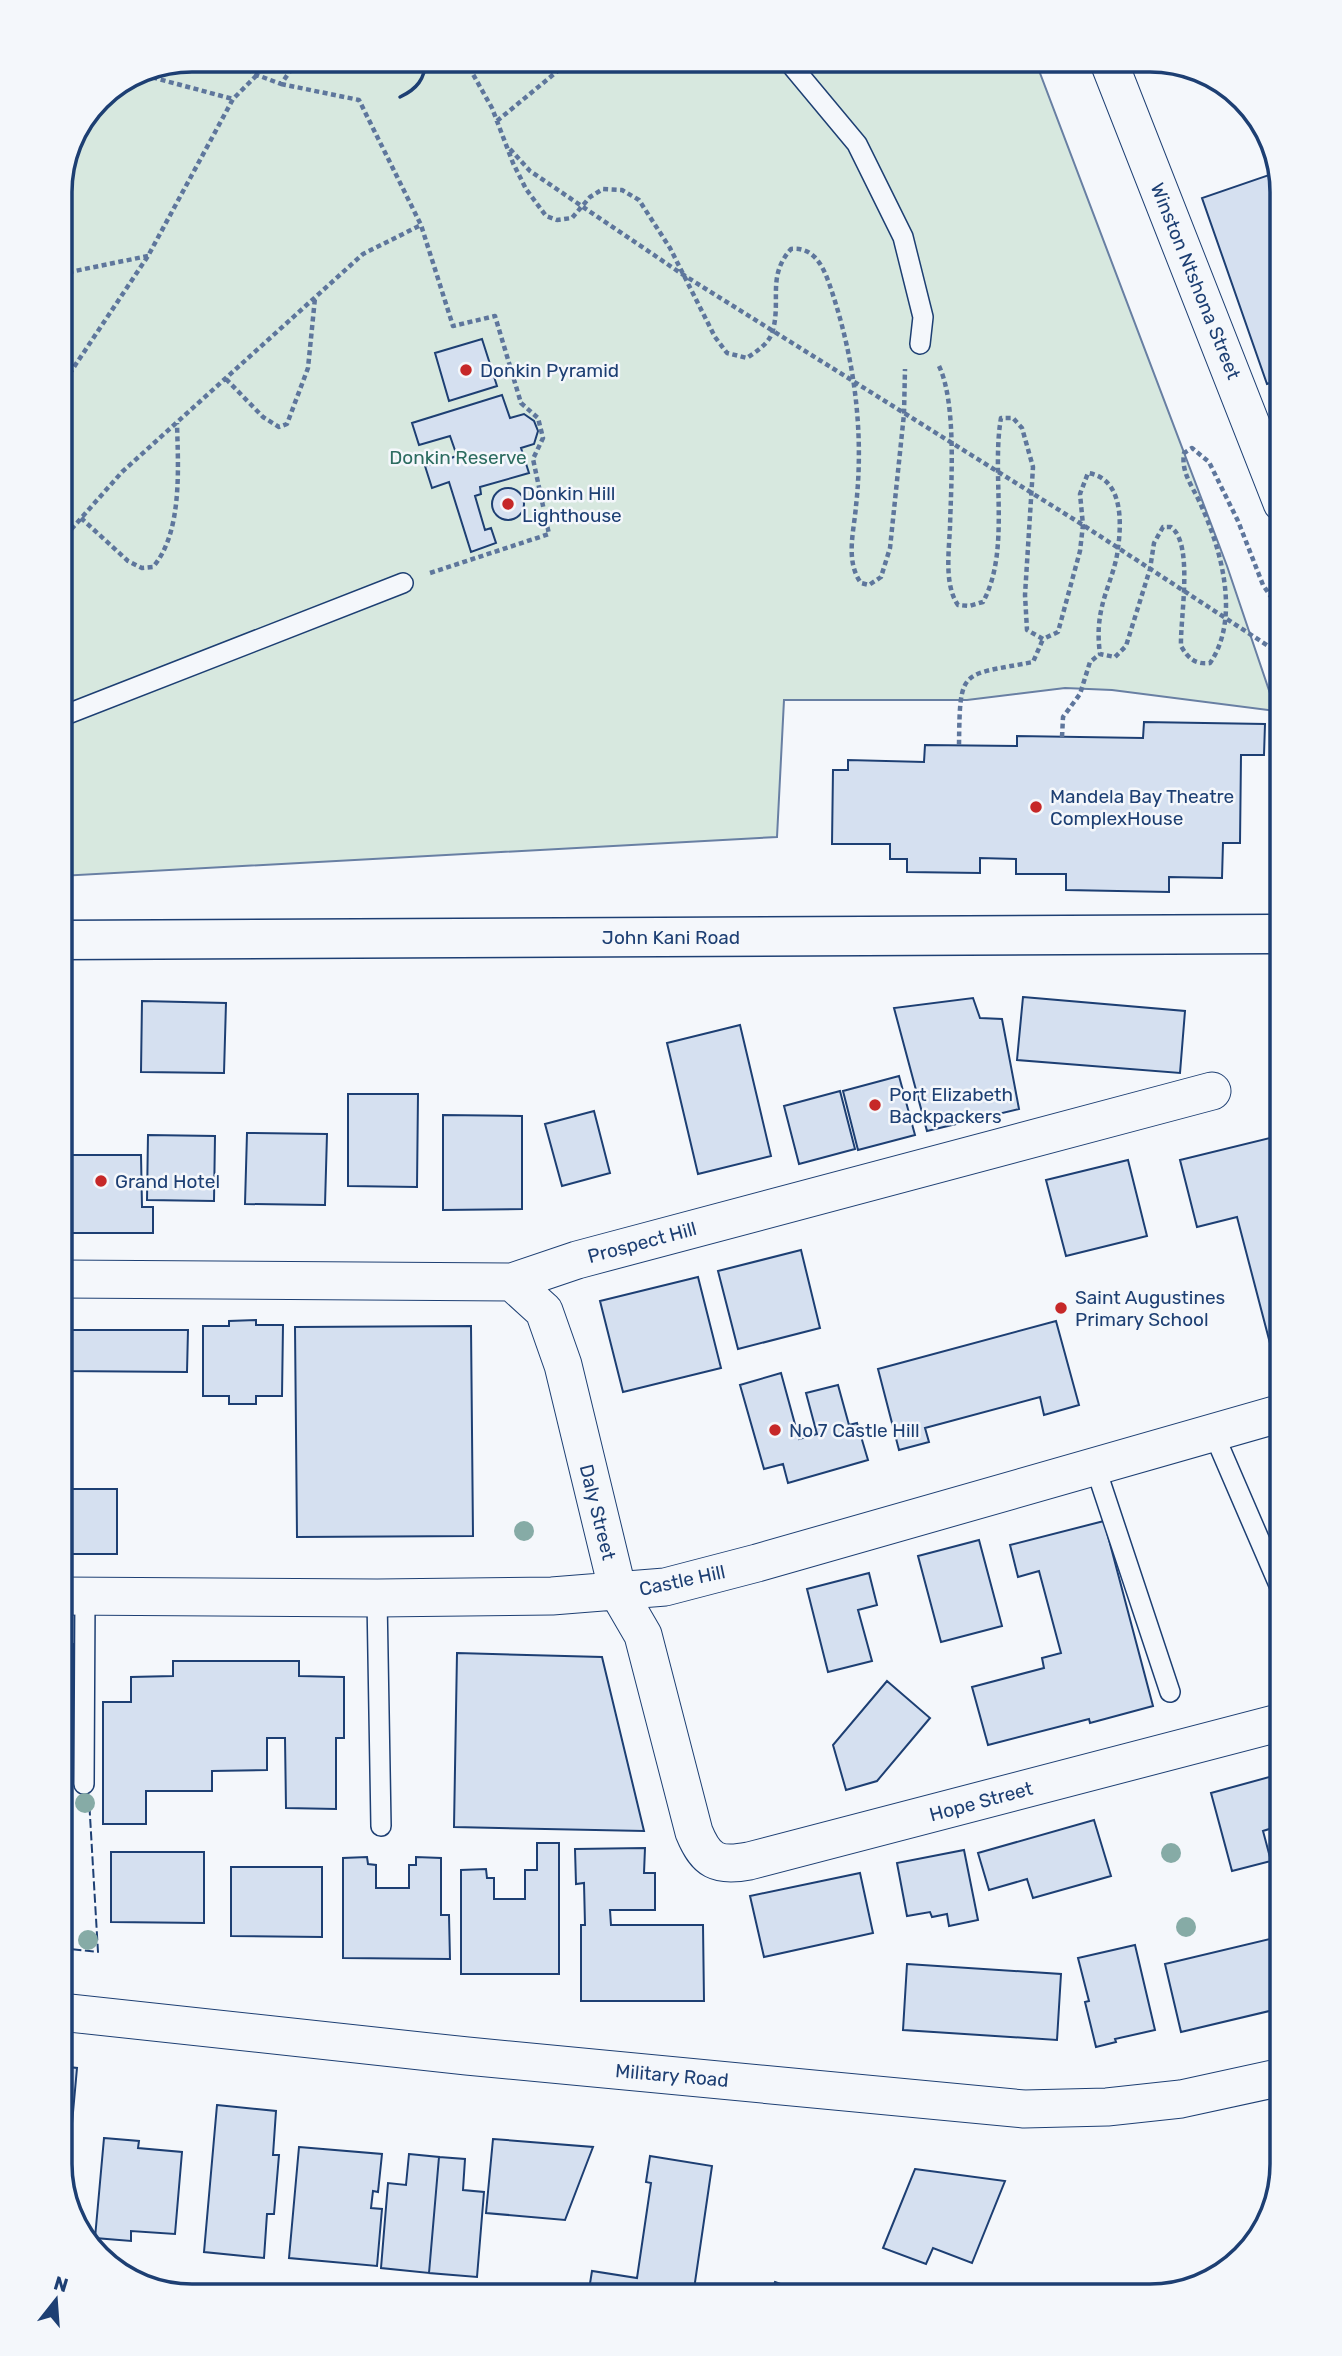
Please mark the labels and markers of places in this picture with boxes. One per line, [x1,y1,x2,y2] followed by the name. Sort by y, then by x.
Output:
[480,359,619,382] place label: Donkin Pyramid
[458,362,474,378] marker: Donkin Pyramid
[522,482,622,527] place label: Donkin Hill Lighthouse
[500,496,516,512] marker: Donkin Hill Lighthouse
[1050,785,1234,830] place label: Mandela Bay Theatre ComplexHouse
[1028,799,1044,815] marker: Mandela Bay Theatre ComplexHouse
[889,1083,1013,1128] place label: Port Elizabeth Backpackers
[867,1097,883,1113] marker: Port Elizabeth Backpackers
[115,1170,220,1193] place label: Grand Hotel
[93,1173,109,1189] marker: Grand Hotel
[1075,1286,1225,1331] place label: Saint Augustines Primary School
[1053,1300,1069,1316] marker: Saint Augustines Primary School
[789,1419,920,1442] place label: No 7 Castle Hill
[767,1422,783,1438] marker: No 7 Castle Hill

